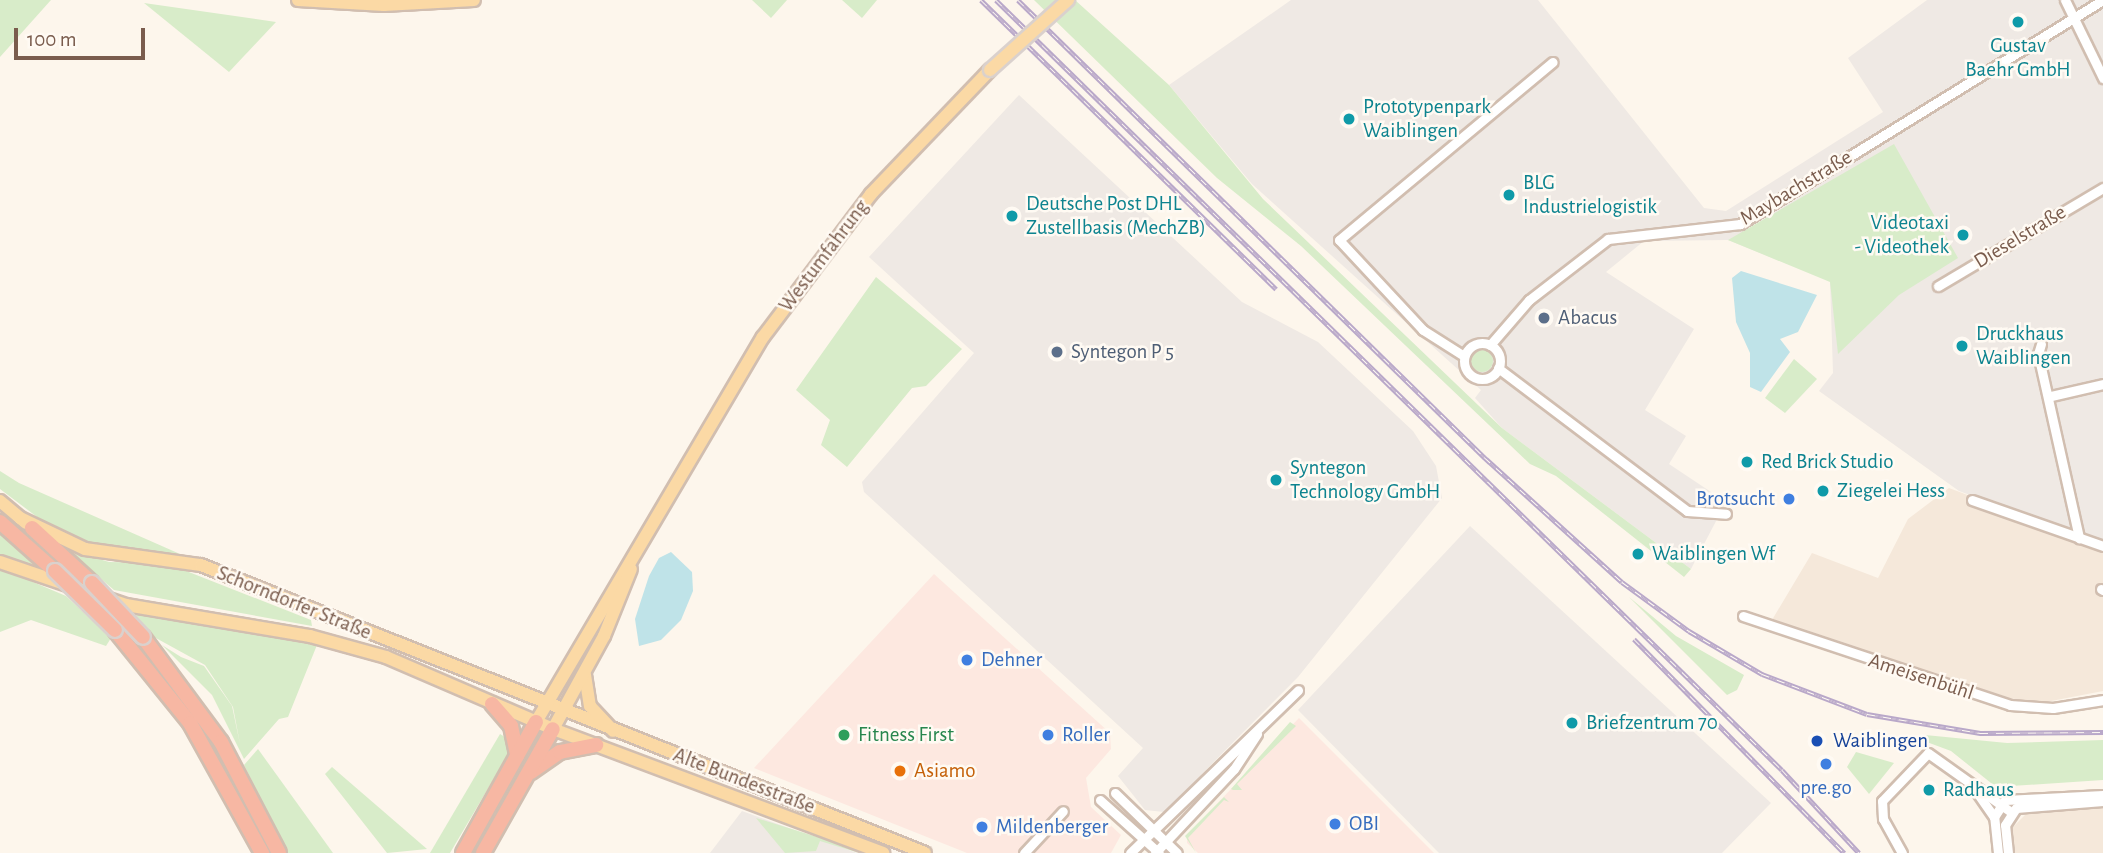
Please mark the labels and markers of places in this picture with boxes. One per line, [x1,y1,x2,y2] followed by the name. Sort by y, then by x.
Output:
[2010,14,2026,30] marker: Gustav Baehr GmbH
[1965,33,2071,83] place label: Gustav Baehr GmbH
[1363,94,1491,144] place label: Prototypenpark Waiblingen
[1341,111,1357,127] marker: Prototypenpark Waiblingen
[1523,170,1657,220] place label: BLG Industrielogistik
[1501,187,1517,203] marker: BLG Industrielogistik
[1026,191,1206,241] place label: Deutsche Post DHL Zustellbasis (MechZB)
[1004,208,1020,224] marker: Deutsche Post DHL Zustellbasis (MechZB)
[1854,210,1949,260] place label: Videotaxi - Videothek
[1955,227,1971,243] marker: Videotaxi - Videothek
[1558,305,1617,331] place label: Abacus
[1536,310,1552,326] marker: Abacus
[1976,321,2071,371] place label: Druckhaus Waiblingen
[1954,338,1970,354] marker: Druckhaus Waiblingen
[1071,339,1174,365] place label: Syntegon P 5
[1049,344,1065,360] marker: Syntegon P 5
[1761,449,1894,475] place label: Red Brick Studio
[1739,454,1755,470] marker: Red Brick Studio
[1290,455,1440,505] place label: Syntegon Technology GmbH
[1268,472,1284,488] marker: Syntegon Technology GmbH
[1837,478,1945,504] place label: Ziegelei Hess
[1815,483,1831,499] marker: Ziegelei Hess
[1696,486,1775,512] place label: Brotsucht
[1781,491,1797,507] marker: Brotsucht
[1652,541,1775,567] place label: Waiblingen Wf
[1630,546,1646,562] marker: Waiblingen Wf
[981,647,1042,673] place label: Dehner
[959,652,975,668] marker: Dehner
[1586,710,1718,736] place label: Briefzentrum 70
[1564,715,1580,731] marker: Briefzentrum 70
[858,722,954,748] place label: Fitness First
[1062,722,1110,748] place label: Roller
[836,727,852,743] marker: Fitness First
[1040,727,1056,743] marker: Roller
[1833,728,1928,754] place label: Waiblingen
[1807,731,1827,751] marker: Waiblingen
[1818,756,1834,772] marker: pre.go
[914,758,976,784] place label: Asiamo
[892,763,908,779] marker: Asiamo
[1800,775,1852,801] place label: pre.go
[1943,777,2014,803] place label: Radhaus
[1921,782,1937,798] marker: Radhaus
[1349,811,1379,837] place label: OBI
[996,814,1108,840] place label: Mildenberger
[1327,816,1343,832] marker: OBI
[974,819,990,835] marker: Mildenberger

